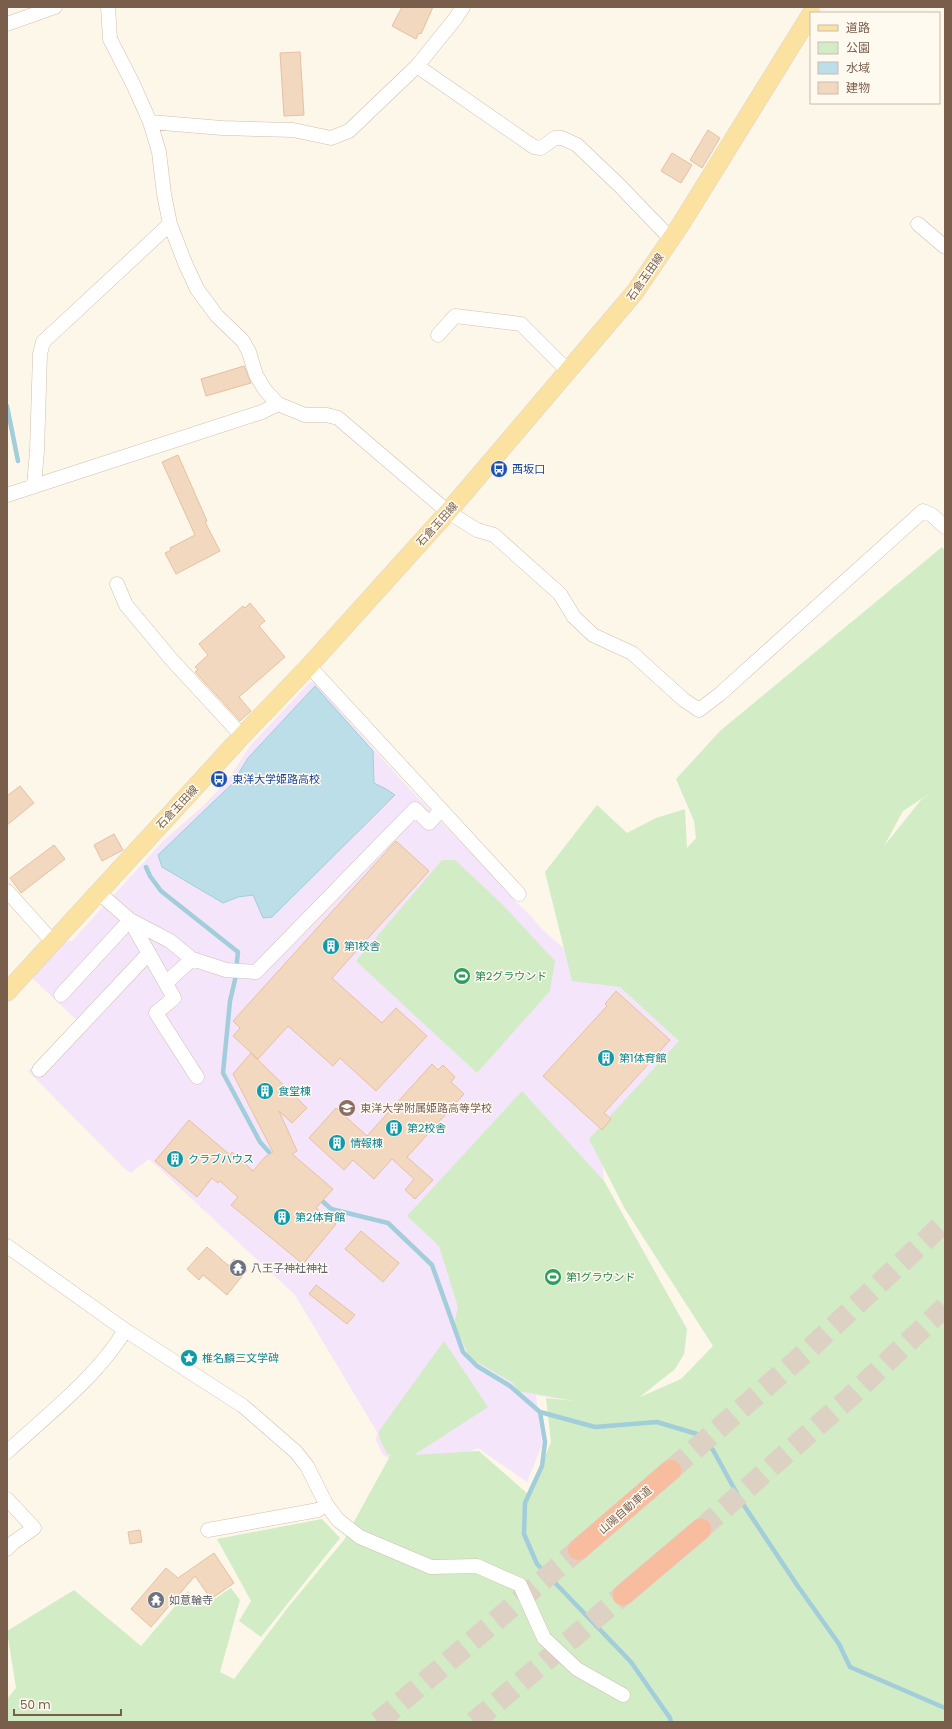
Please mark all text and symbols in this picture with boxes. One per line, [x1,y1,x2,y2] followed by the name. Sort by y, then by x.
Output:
[810,12,940,104] legend
[846,19,870,36] text: 道路
[846,39,870,56] text: 公園
[846,59,870,76] text: 水域
[846,79,870,96] text: 建物
[623,250,667,304] street label: 石倉玉田線
[489,459,509,479] bus stop icon: 西坂口
[512,461,545,477] place label: 西坂口
[413,498,461,550] street label: 石倉玉田線
[209,769,229,789] bus stop icon: 東洋大学姫路高校
[232,771,320,787] place label: 東洋大学姫路高校
[152,781,202,833] street label: 石倉玉田線
[321,936,341,956] building icon: 第1校舎
[344,938,381,954] place label: 第1校舎
[452,966,472,986] sports icon: 第2グラウンド
[475,968,547,984] place label: 第2グラウンド
[596,1048,616,1068] building icon: 第1体育館
[619,1050,667,1066] place label: 第1体育館
[255,1081,275,1101] building icon: 食堂棟
[278,1083,311,1099] place label: 食堂棟
[337,1098,357,1118] school or university icon: 東洋大学附属姫路高等学校
[360,1100,492,1116] place label: 東洋大学附属姫路高等学校
[384,1118,404,1138] building icon: 第2校舎
[407,1120,446,1136] place label: 第2校舎
[327,1133,347,1153] building icon: 情報棟
[350,1135,383,1151] place label: 情報棟
[165,1149,185,1169] building icon: クラブハウス
[188,1151,254,1167] place label: クラブハウス
[272,1207,292,1227] building icon: 第2体育館
[295,1209,345,1225] place label: 第2体育館
[228,1258,248,1278] temple icon: 八王子神社神社
[251,1260,328,1276] place label: 八王子神社神社
[543,1267,563,1287] sports icon: 第1グラウンド
[566,1269,636,1285] place label: 第1グラウンド
[179,1348,199,1368] place icon: 椎名麟三文学碑
[202,1350,279,1366] place label: 椎名麟三文学碑
[595,1482,655,1538] street label: 山陽自動車道
[146,1590,166,1610] temple icon: 如意輪寺
[169,1592,213,1608] place label: 如意輪寺
[14,1691,121,1717] scale bar
[20,1696,51,1713] text: 50 m

